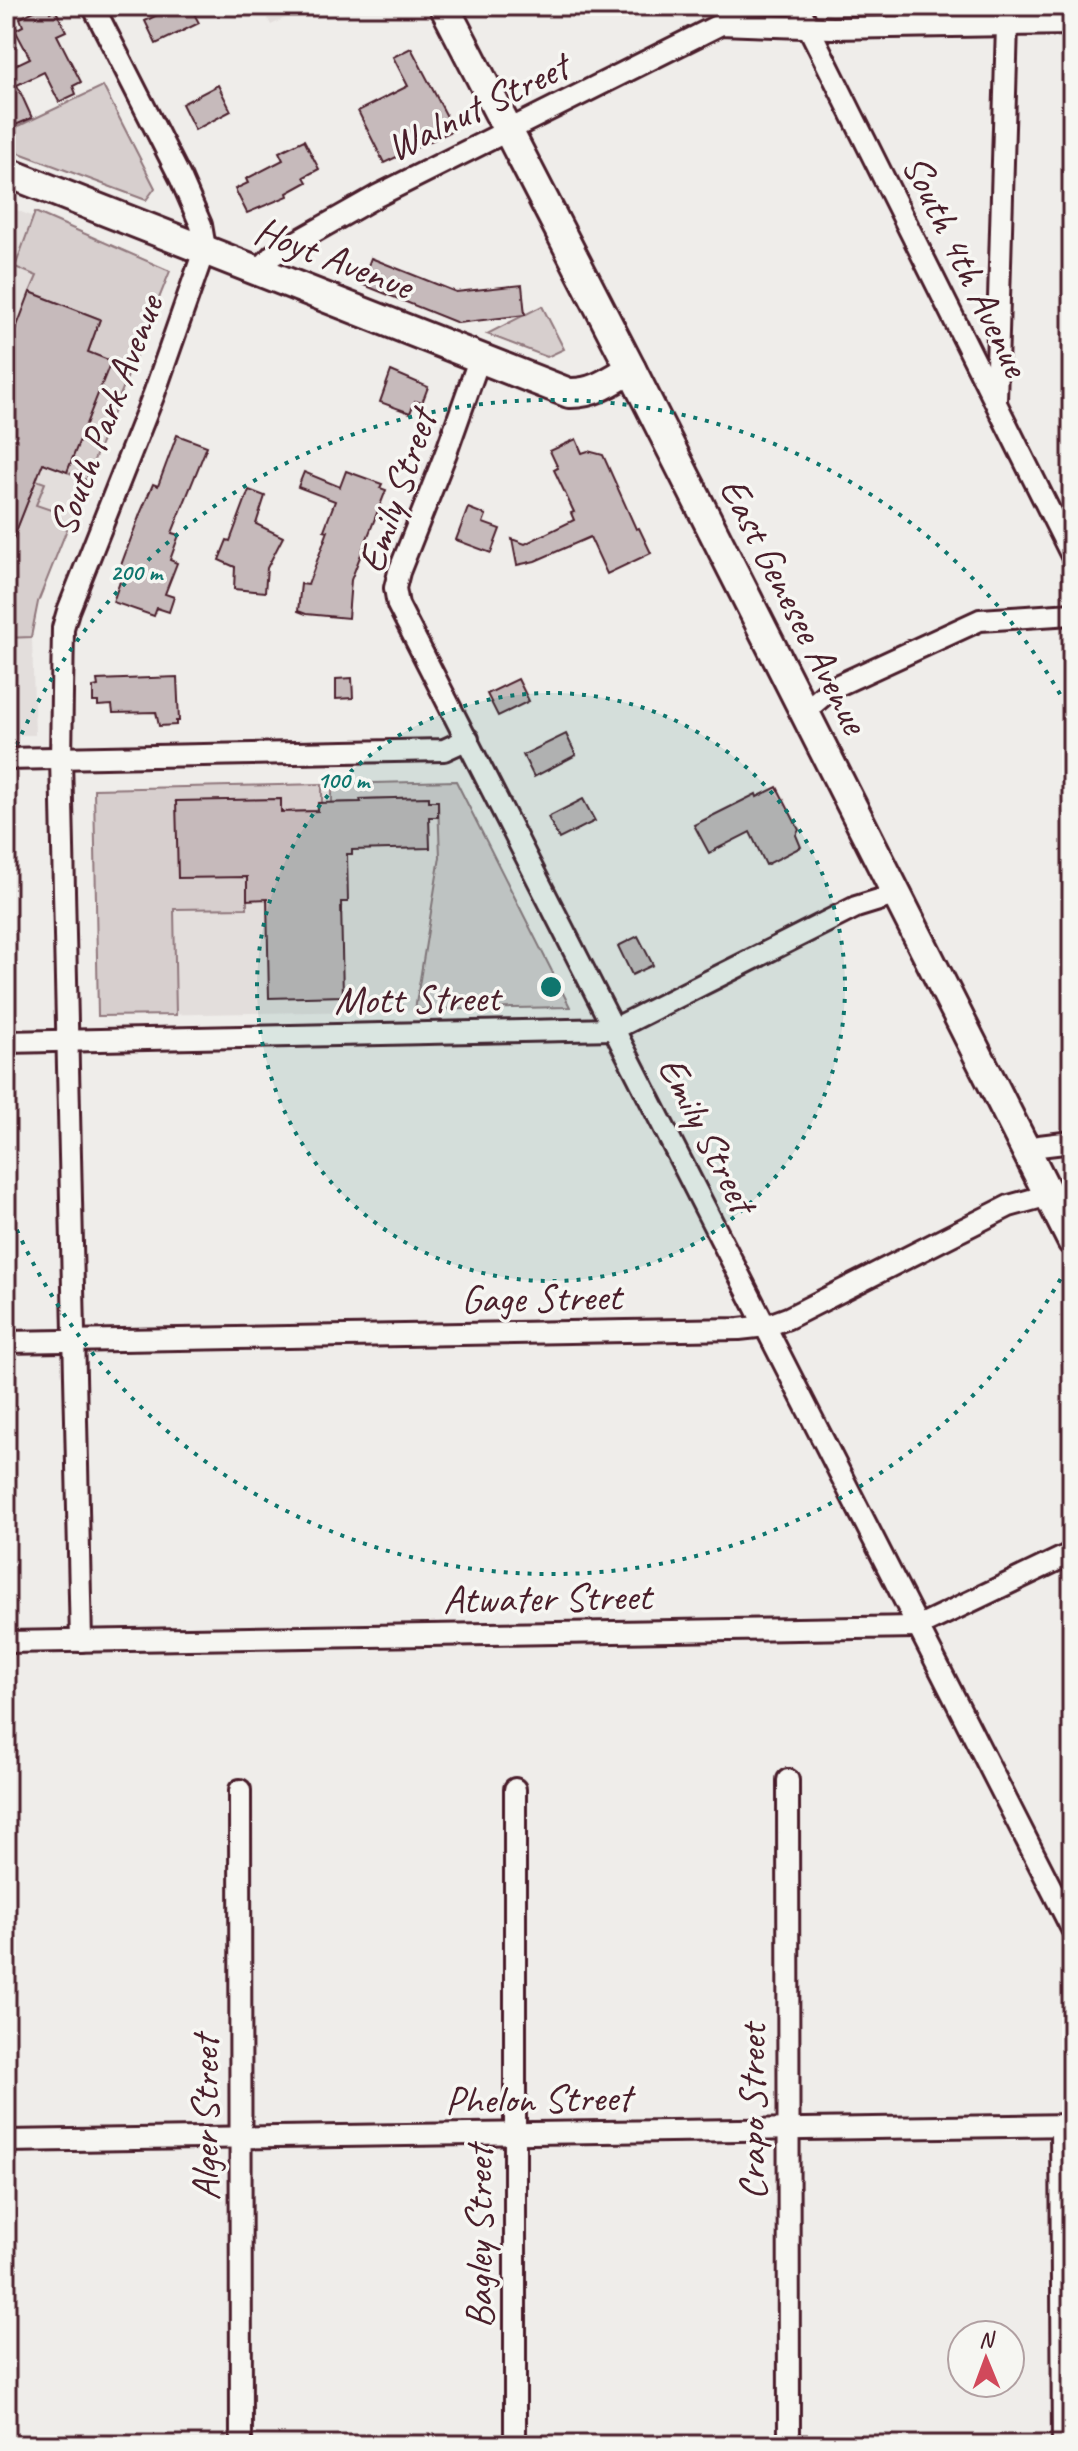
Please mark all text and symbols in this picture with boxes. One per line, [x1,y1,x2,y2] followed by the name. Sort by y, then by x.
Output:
[378,39,582,172] street label: Walnut Street
[891,147,1043,387] street label: South 4th Avenue
[248,205,422,312] street label: Hoyt Avenue
[37,285,176,542] street label: South Park Avenue
[346,398,450,579] street label: Emily Street
[708,469,881,744] street label: East Genesee Avenue
[110,557,164,587] text: 200 m
[317,765,371,795] text: 100 m
[334,972,504,1025] street label: Mott Street
[537,973,565,1001] centre of rings
[647,1048,770,1226] street label: Emily Street
[461,1272,625,1324] street label: Gage Street
[443,1571,655,1625] street label: Atwater Street
[727,2020,777,2200] street label: Crapo Street
[180,2030,230,2201] street label: Alger Street
[444,2072,637,2126] street label: Phelon Street
[454,2140,504,2328] street label: Bagley Street
[946,2319,1026,2399] north arrow
[979,2326,996,2354] text: N

